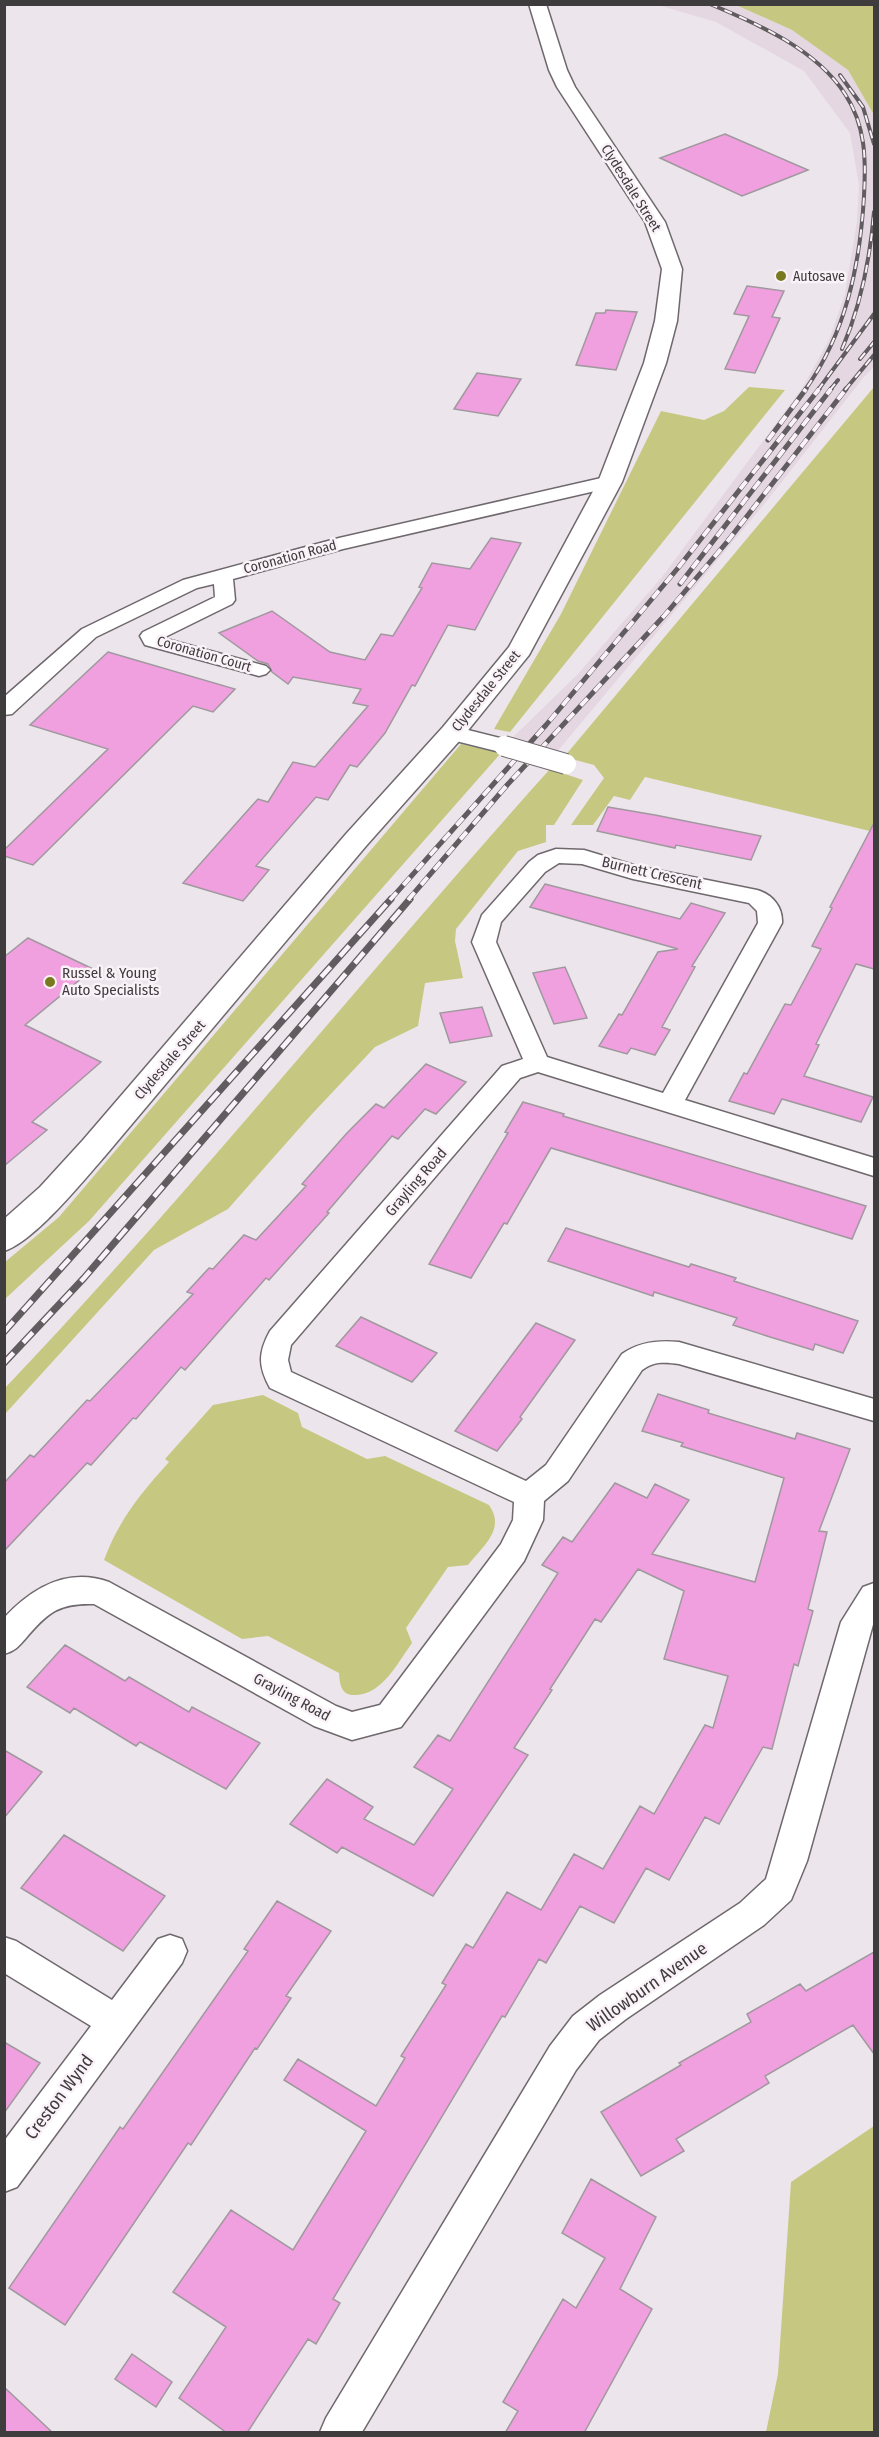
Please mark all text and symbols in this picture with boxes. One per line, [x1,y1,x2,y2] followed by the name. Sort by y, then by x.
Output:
[597,141,665,235] street label: Clydesdale Street
[793,268,845,285] place label: Autosave
[774,269,788,283] marker: Autosave
[242,536,338,578] street label: Coronation Road
[155,632,254,676] street label: Coronation Court
[448,647,524,735] street label: Clydesdale Street
[600,853,704,893] street label: Burnett Crescent
[62,964,160,999] place label: Russel & Young Auto Specialists
[43,975,57,989] marker: Russel & Young Auto Specialists
[131,1017,209,1103] street label: Clydesdale Street
[381,1144,451,1220] street label: Grayling Road
[250,1669,334,1725] street label: Grayling Road
[583,1937,711,2037] street label: Willowburn Avenue
[20,2050,98,2144] street label: Creston Wynd

